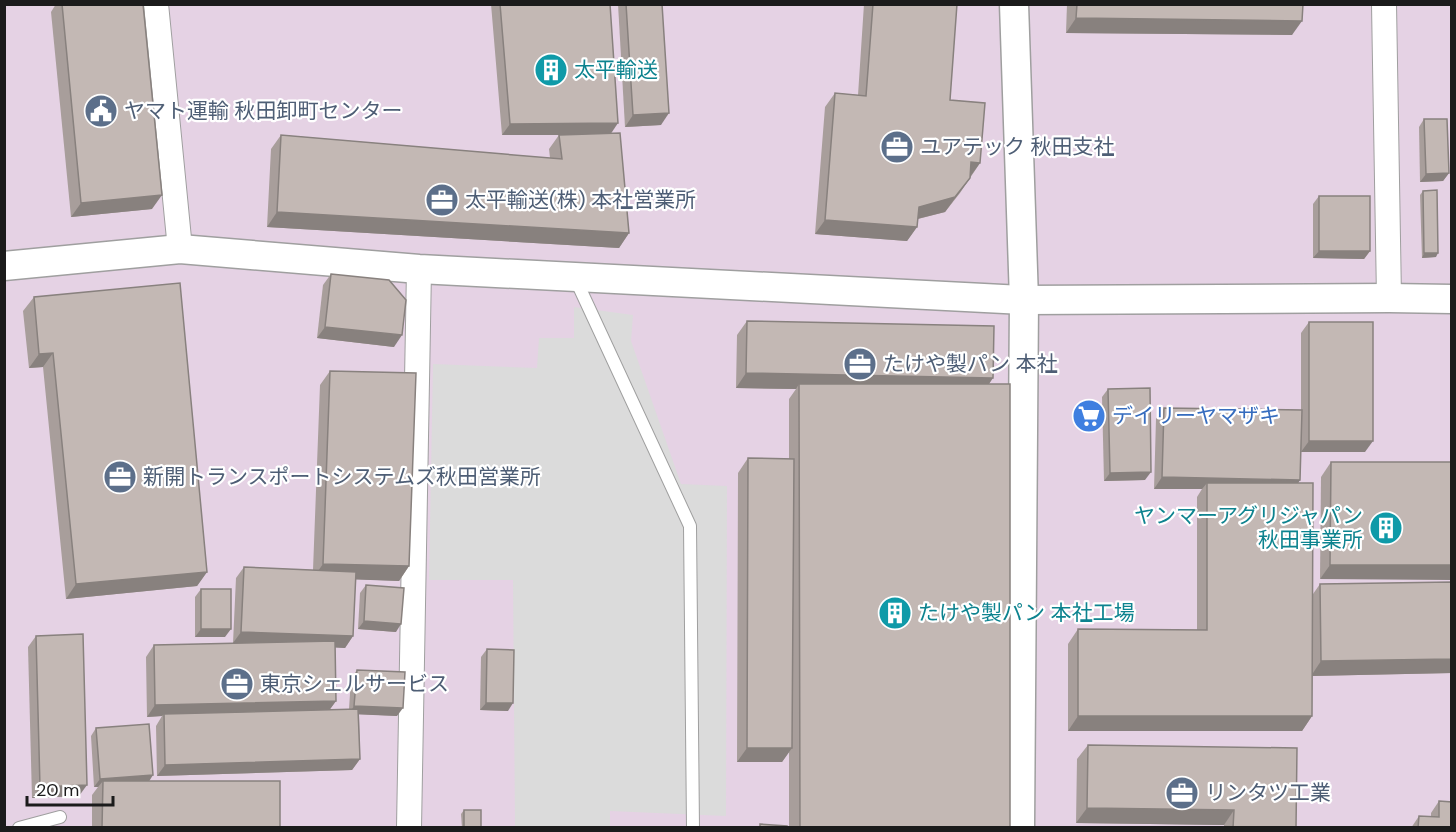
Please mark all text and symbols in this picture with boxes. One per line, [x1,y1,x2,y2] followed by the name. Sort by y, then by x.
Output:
[533,52,569,88] building icon: 太平輸送
[574,56,658,84] place label: 太平輸送
[83,93,119,129] public building icon: ヤマト運輸 秋田卸町センター
[124,97,403,125] place label: ヤマト運輸 秋田卸町センター
[879,129,915,165] office icon: ユアテック 秋田支社
[920,133,1115,161] place label: ユアテック 秋田支社
[424,182,460,218] office icon: 太平輸送(株) 本社営業所
[465,186,696,214] place label: 太平輸送(株) 本社営業所
[842,346,878,382] office icon: たけや製パン 本社
[883,350,1058,378] place label: たけや製パン 本社
[1071,398,1107,434] supermarket icon: デイリーヤマザキ
[1112,402,1280,430] place label: デイリーヤマザキ
[102,459,138,495] office icon: 新開トランスポートシステムズ秋田営業所
[143,463,541,491] place label: 新開トランスポートシステムズ秋田営業所
[1134,502,1363,554] place label: ヤンマーアグリジャパン 秋田事業所
[1368,510,1404,546] building icon: ヤンマーアグリジャパン 秋田事業所
[877,595,913,631] building icon: たけや製パン 本社工場
[918,599,1135,627] place label: たけや製パン 本社工場
[219,666,255,702] office icon: 東京シェルサービス
[260,670,449,698] place label: 東京シェルサービス
[27,769,112,807] scale bar
[1164,775,1200,811] office icon: リンタツ工業
[36,778,79,802] text: 20 m
[1205,779,1331,807] place label: リンタツ工業

